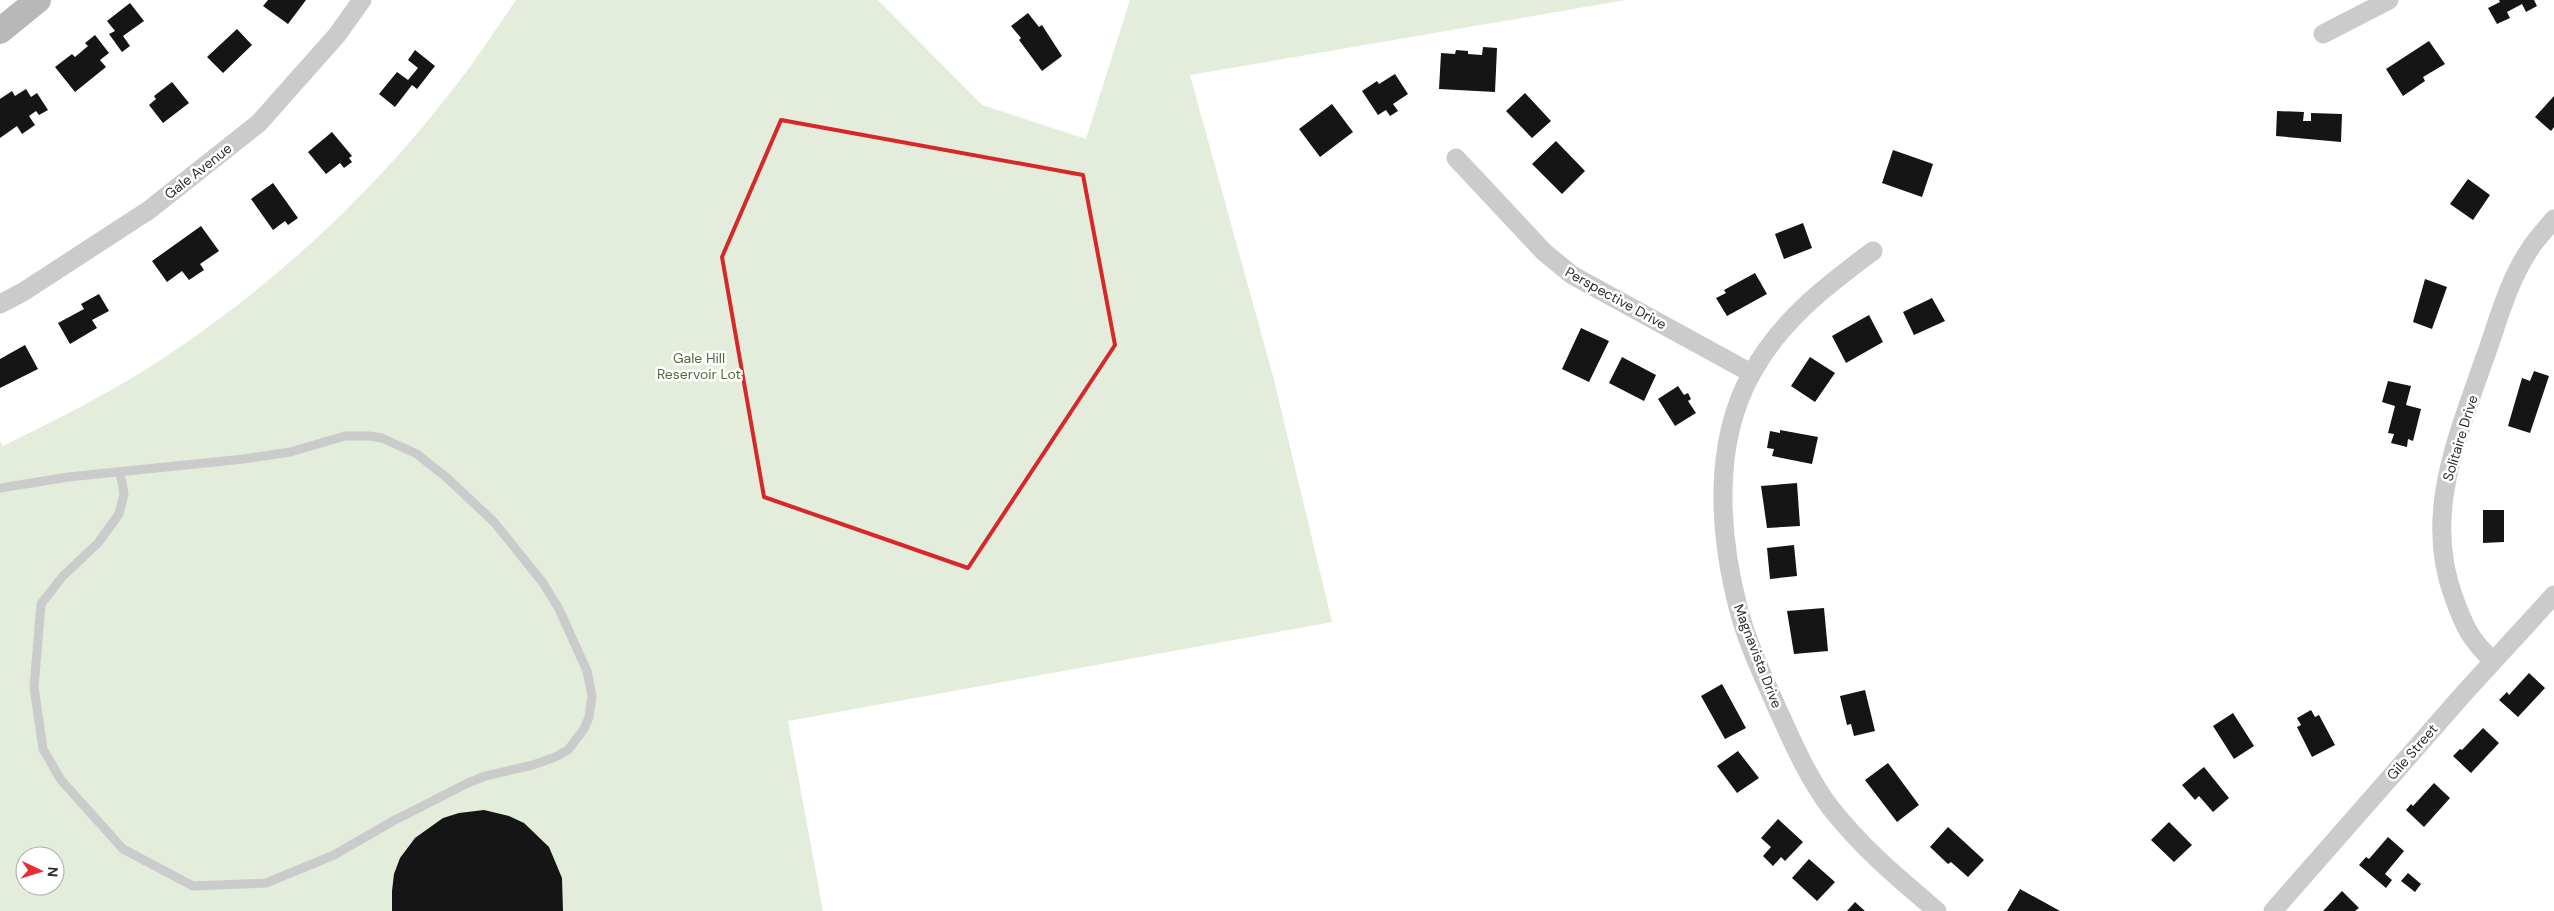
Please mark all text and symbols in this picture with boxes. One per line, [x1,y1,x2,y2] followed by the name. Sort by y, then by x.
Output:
[161,139,235,203] street label: Gale Avenue
[1562,263,1670,333] street label: Perspective Drive
[657,349,741,383] park label: Gale Hill Reservoir Lot
[2438,393,2482,483] street label: Solitaire Drive
[1730,601,1786,711] street label: Magnavista Drive
[2383,720,2441,784] street label: Gile Street
[15,846,65,896] north arrow
[44,866,62,878] text: N

